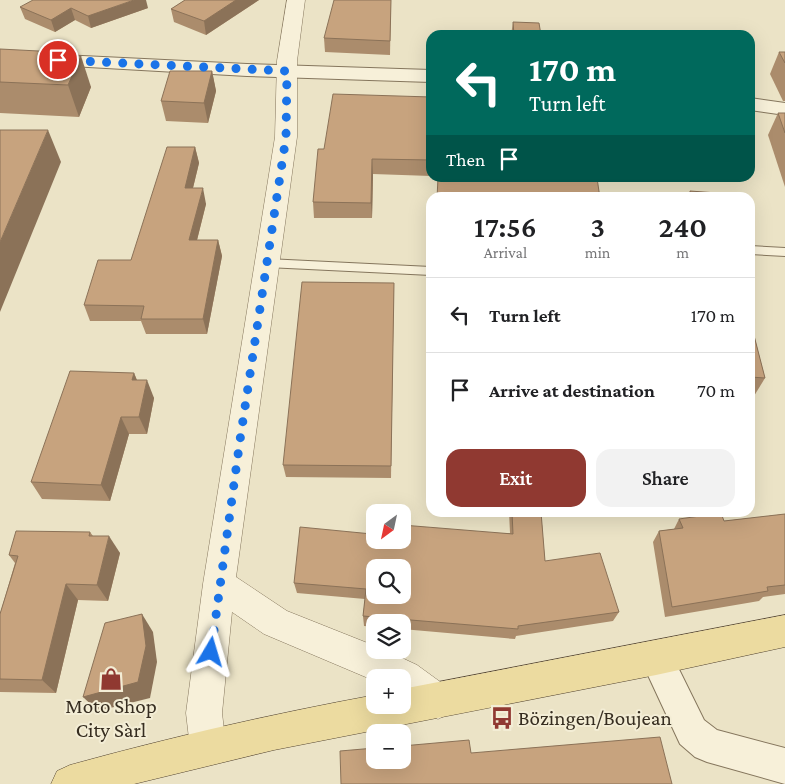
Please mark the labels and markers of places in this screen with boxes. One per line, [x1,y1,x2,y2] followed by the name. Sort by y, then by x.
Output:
[37,39,79,81] pin
[98,666,124,692] shop icon: Moto Shop City Sàrl
[65,694,157,742] place label: Moto Shop City Sàrl
[489,705,515,731] bus stop icon: Bözingen/Boujean
[518,706,672,730] place label: Bözingen/Boujean

